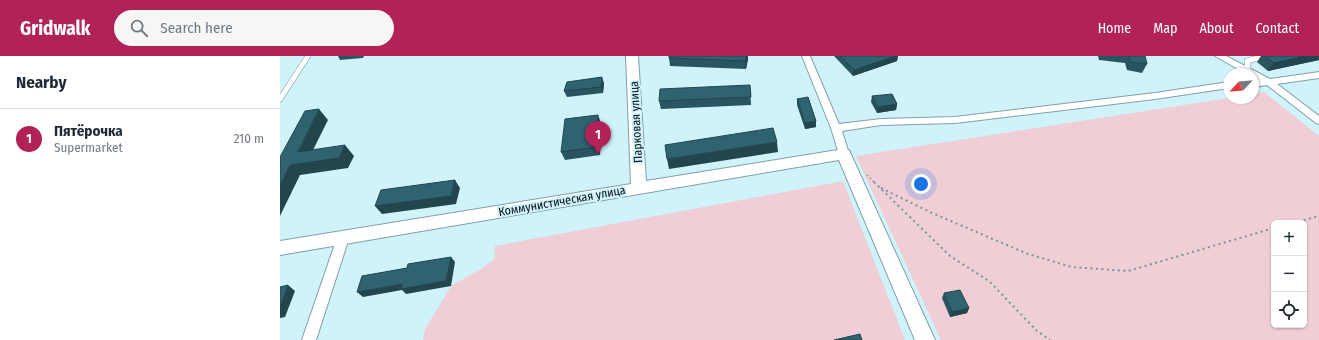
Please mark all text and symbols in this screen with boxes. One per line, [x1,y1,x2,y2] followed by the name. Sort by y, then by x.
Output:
[114,10,394,46] search box
[20,17,90,40] text: Gridwalk
[128,17,150,39] icon: search
[160,19,233,37] text: Search here
[1098,20,1131,37] text: Home
[1153,20,1177,37] text: Map
[1199,20,1234,37] text: About
[1256,20,1299,37] text: Contact
[1223,68,1259,104] north arrow
[16,72,67,93] text: Nearby
[627,81,645,163] street label: Парковая улица
[585,121,611,154] pin: 1
[54,122,123,140] text: Пятёрочка
[26,131,32,146] text: 1
[234,131,264,146] text: 210 m
[54,140,123,155] text: Supermarket
[911,174,931,194] your location
[497,183,627,219] street label: Коммунистическая улица
[1271,220,1307,328] map controls
[1271,220,1307,256] button: +
[1271,256,1307,292] button: −
[1271,292,1307,328] button: locate

